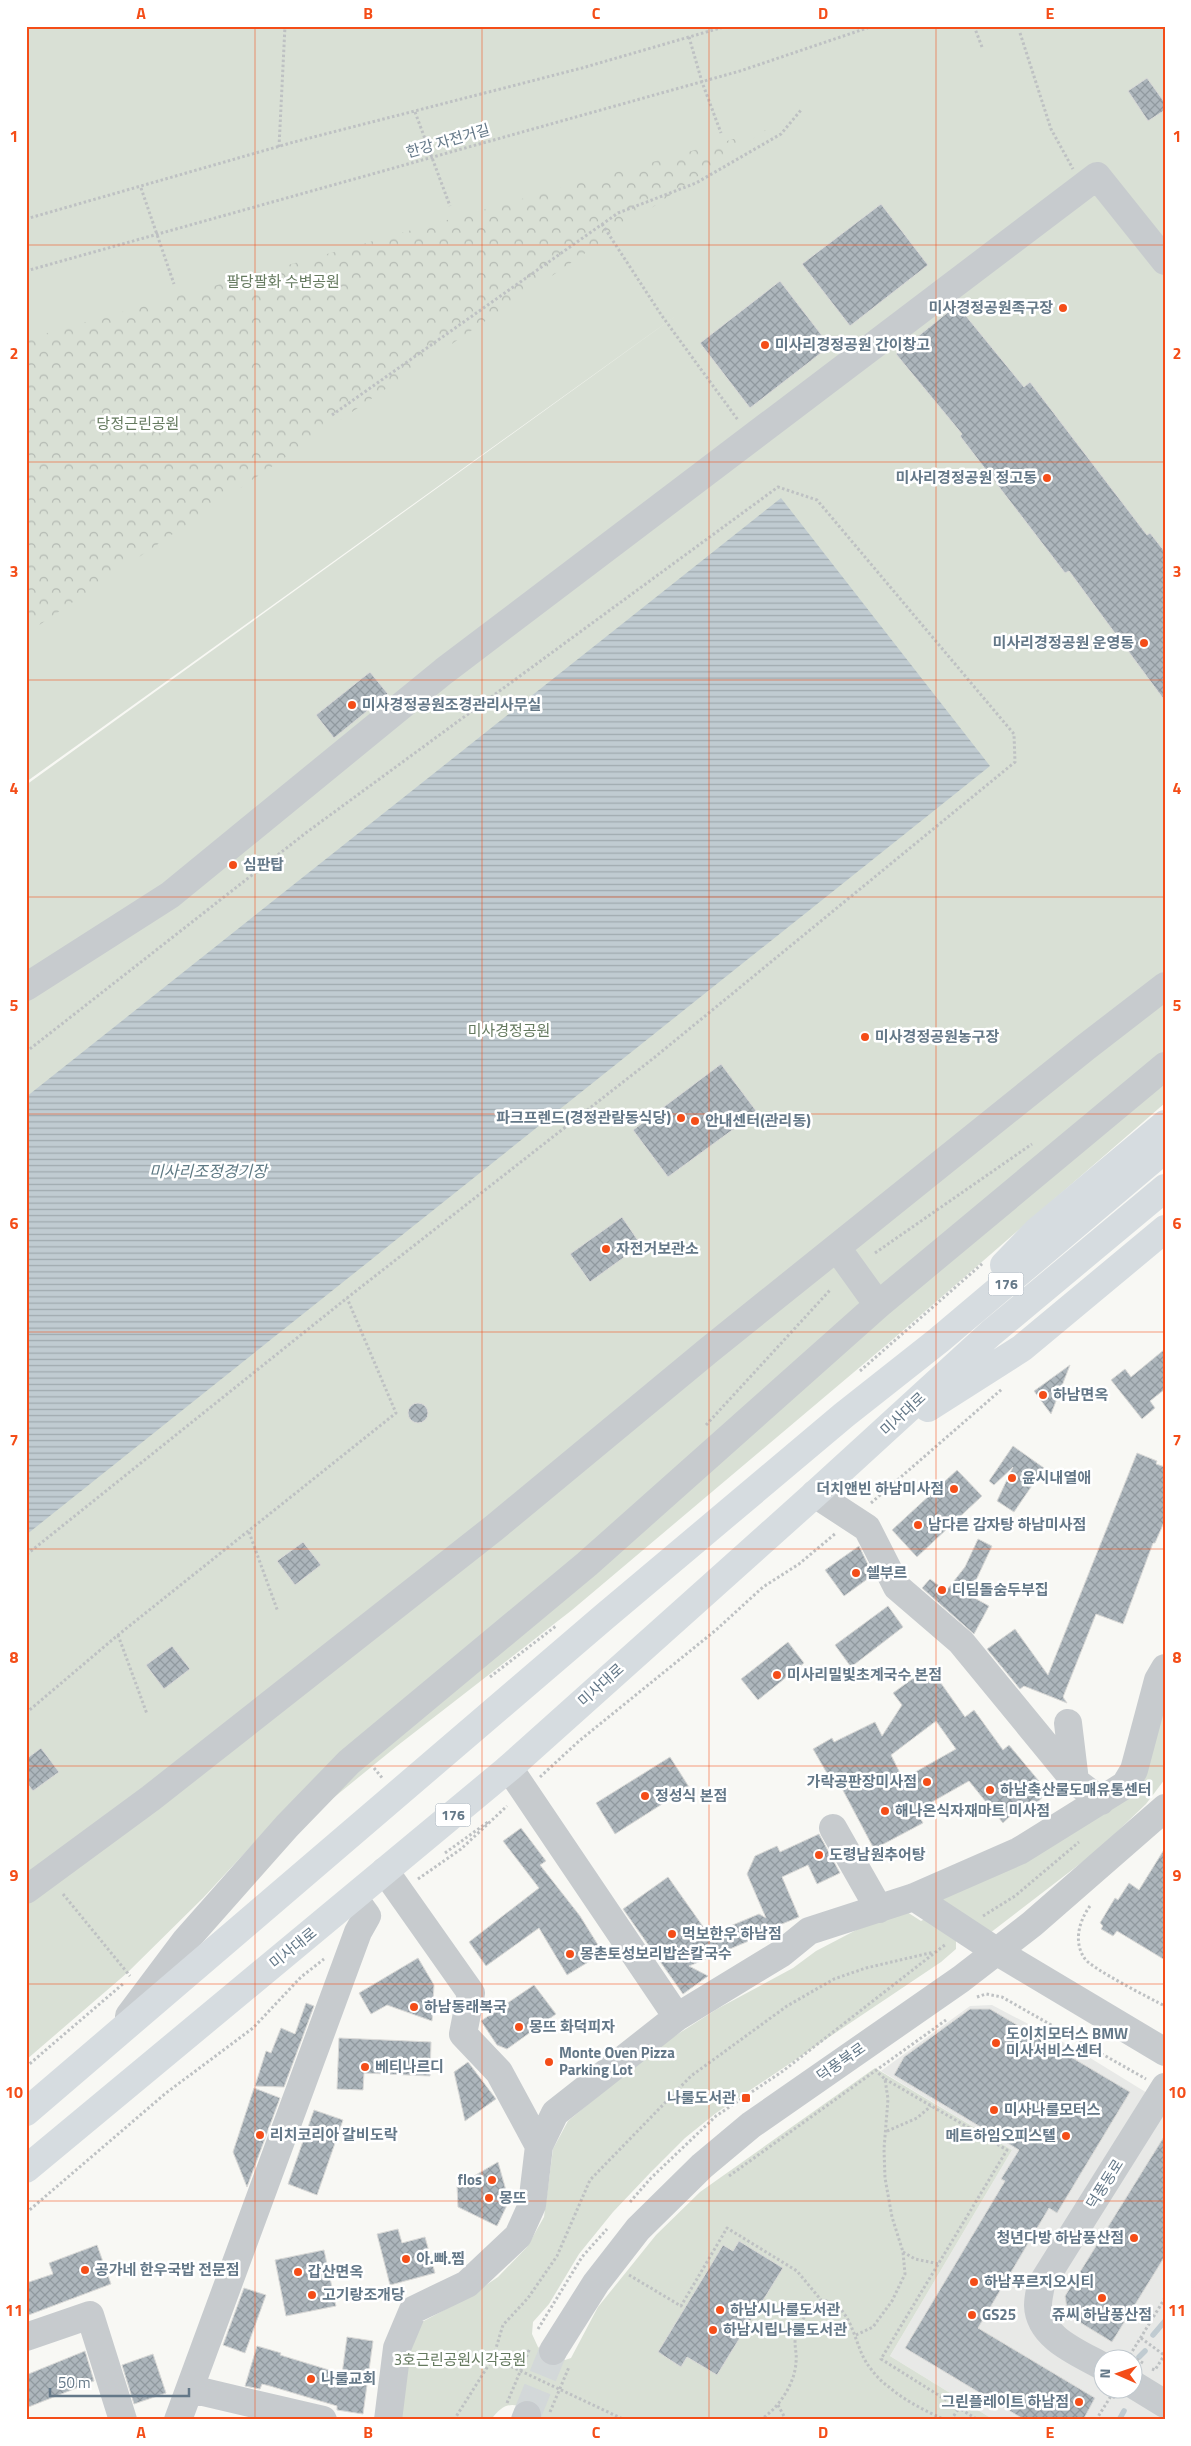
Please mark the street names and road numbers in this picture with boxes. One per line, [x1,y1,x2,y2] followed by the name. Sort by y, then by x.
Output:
[403,118,492,163] street label: 한강 자전거길
[988,1272,1024,1296] road number: 176
[875,1386,931,1441] street label: 미사대로
[572,1658,629,1712] street label: 미사대로
[436,1804,470,1826] road number: 176
[264,1921,321,1974] street label: 미사대로
[812,2036,870,2087] street label: 덕풍북로
[1080,2154,1129,2213] street label: 덕풍동로

